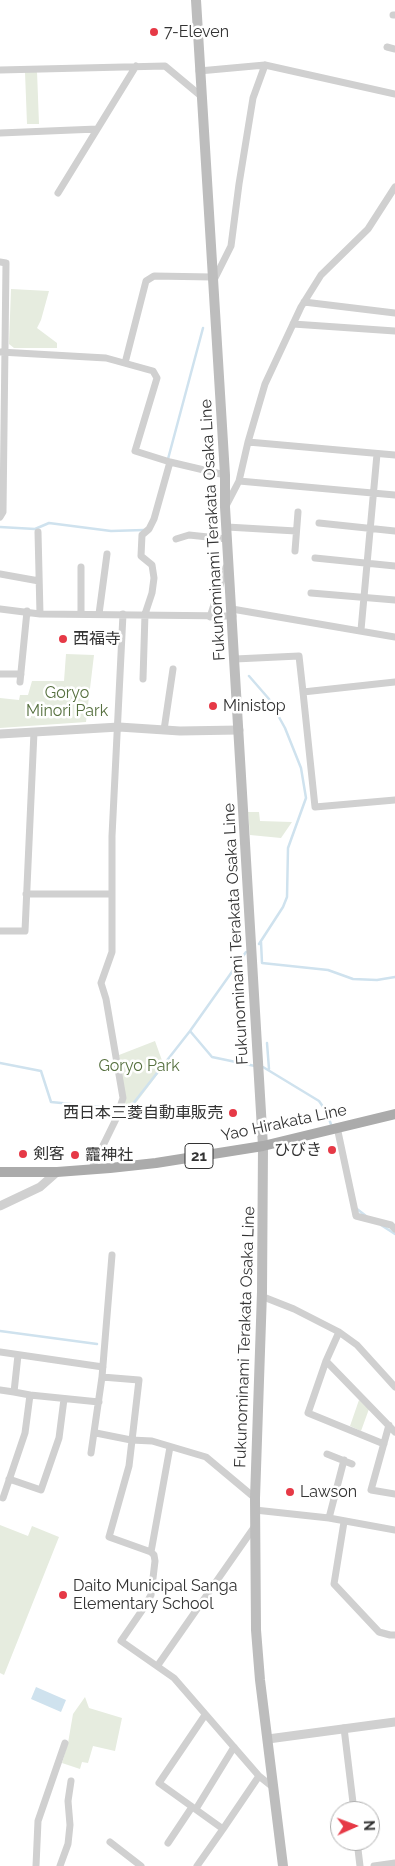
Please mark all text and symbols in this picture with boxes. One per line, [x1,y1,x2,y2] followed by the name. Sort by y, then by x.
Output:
[164,22,229,42] place label: 7-Eleven
[148,26,160,38] marker: 7-Eleven
[197,399,229,661] street label: Fukunominami Terakata Osaka Line
[73,629,121,649] place label: 西福寺
[57,633,69,645] marker: 西福寺
[26,683,108,721] park label: Goryo Minori Park
[223,696,286,716] place label: Ministop
[207,700,219,712] marker: Ministop
[220,803,252,1065] street label: Fukunominami Terakata Osaka Line
[98,1056,180,1076] park label: Goryo Park
[220,1100,348,1146] street label: Yao Hirakata Line
[63,1103,223,1123] place label: 西日本三菱自動車販売
[227,1107,239,1119] marker: 西日本三菱自動車販売
[274,1140,322,1160] place label: ひびき
[33,1144,65,1164] place label: 剣客
[185,1144,213,1168] road number: 21
[326,1144,338,1156] marker: ひびき
[85,1145,133,1165] place label: 龗神社
[17,1148,29,1160] marker: 剣客
[69,1149,81,1161] marker: 龗神社
[231,1206,259,1468] street label: Fukunominami Terakata Osaka Line
[300,1482,357,1502] place label: Lawson
[284,1486,296,1498] marker: Lawson
[73,1576,237,1614] place label: Daito Municipal Sanga Elementary School
[57,1589,69,1601] marker: Daito Municipal Sanga Elementary School
[330,1801,380,1851] north arrow
[361,1820,377,1831] text: N

